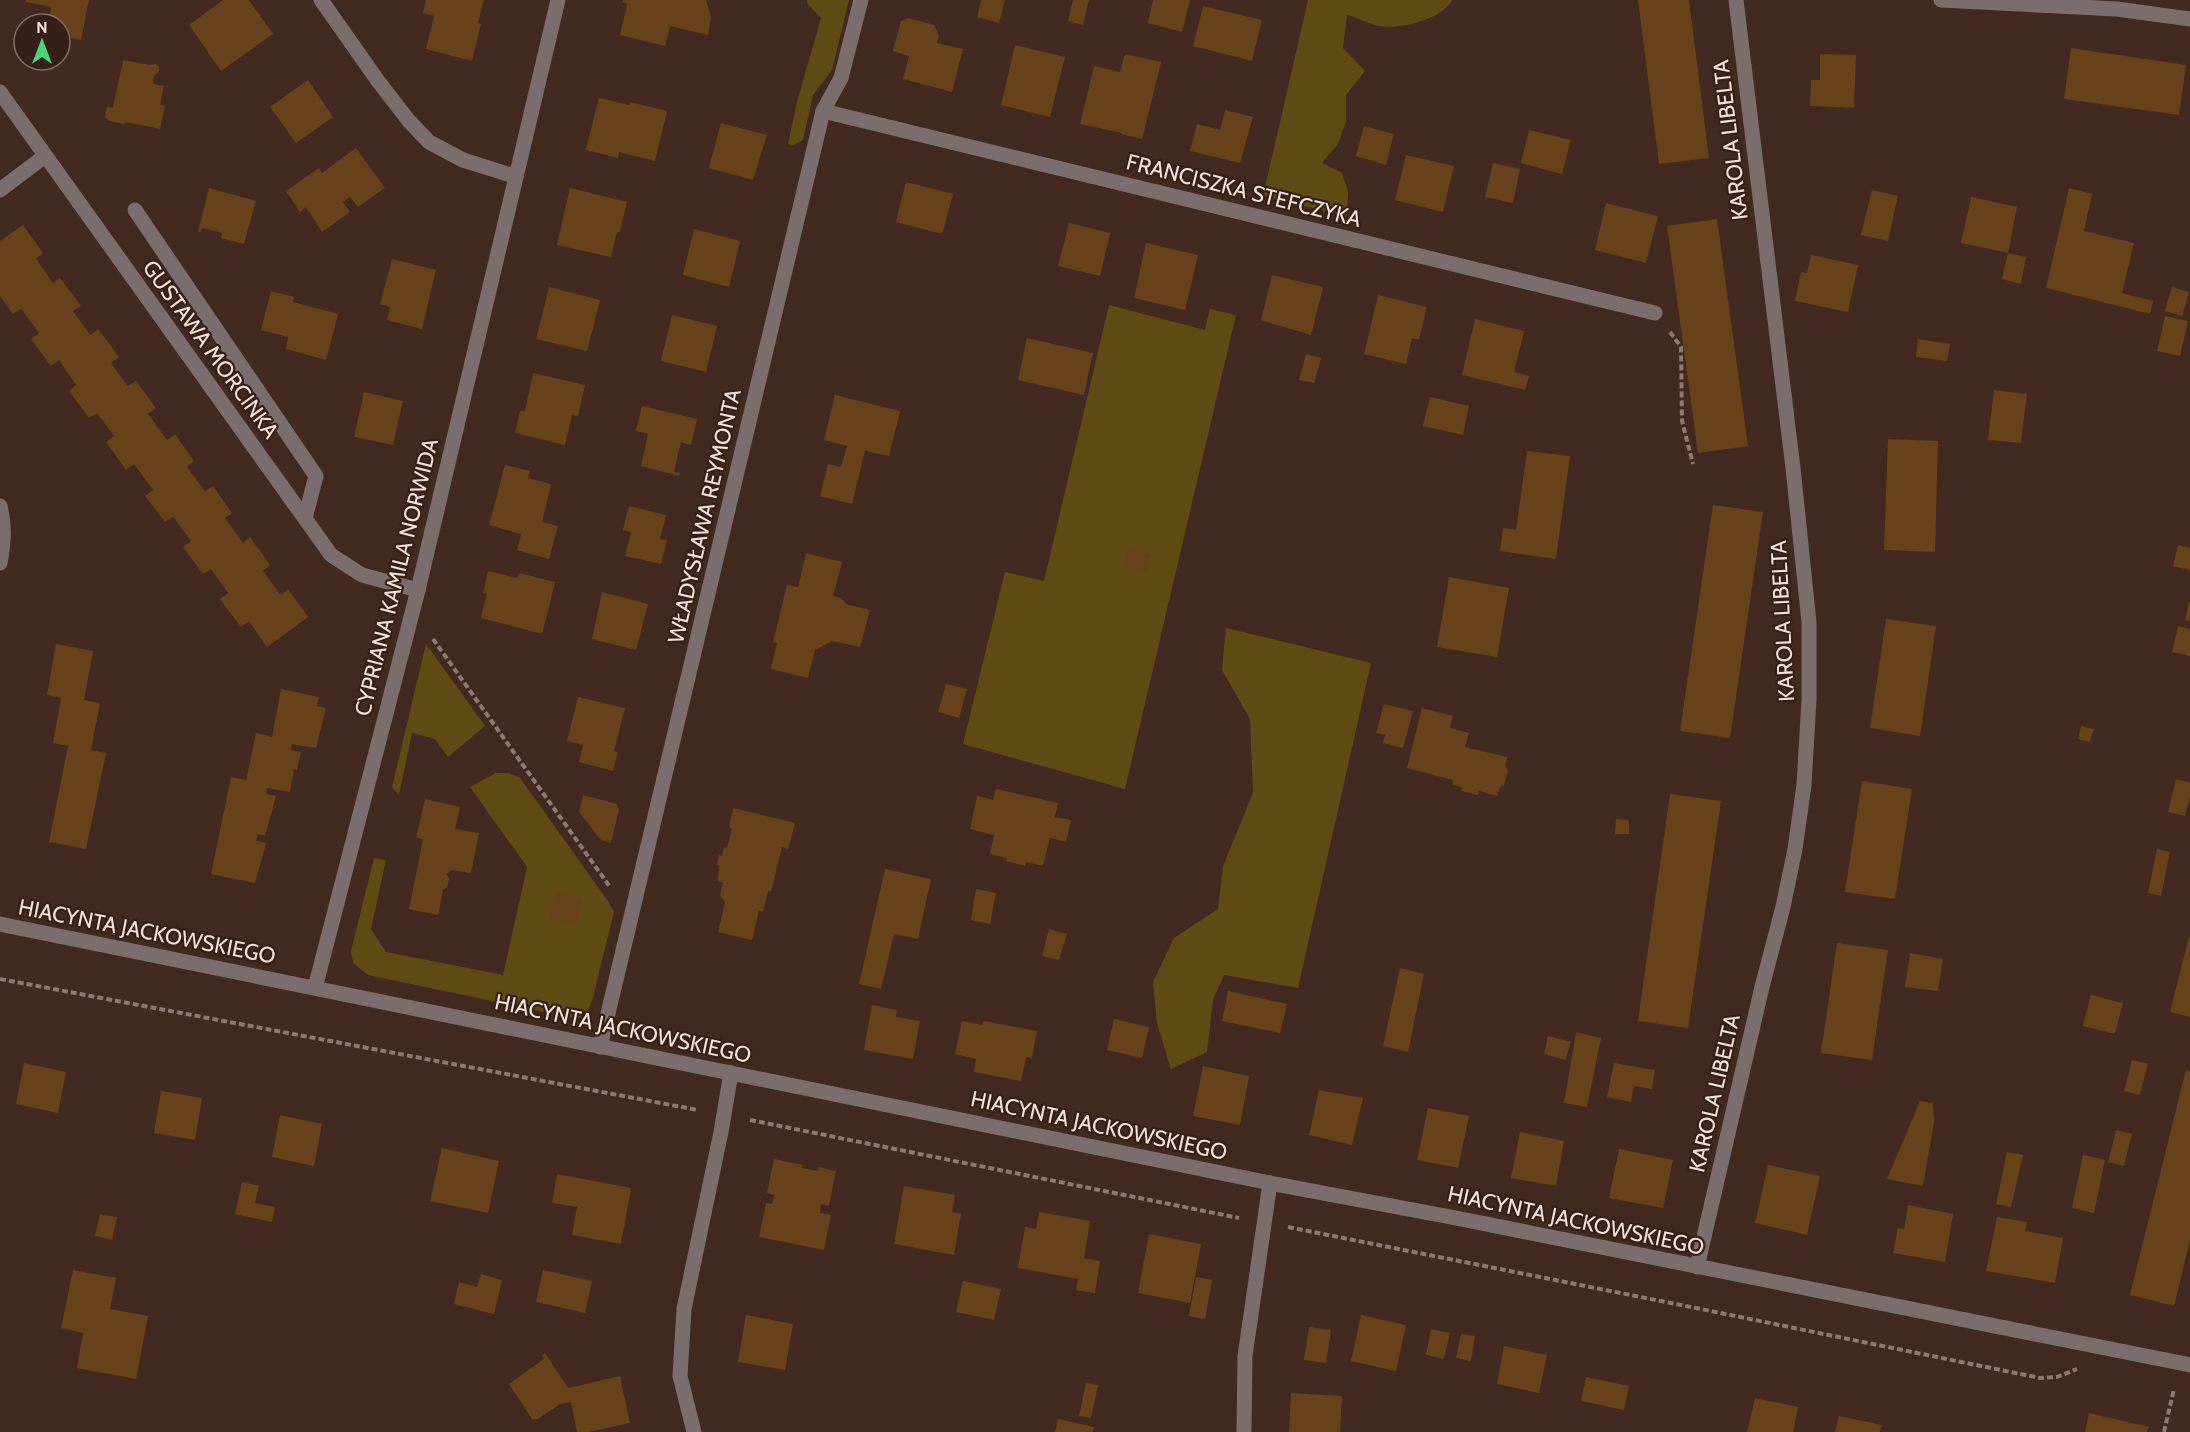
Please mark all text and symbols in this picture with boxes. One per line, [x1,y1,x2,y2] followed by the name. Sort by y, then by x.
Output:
[12,12,72,72] north arrow
[36,18,48,37] text: N
[1707,58,1754,222] street label: KAROLA LIBELTA
[1124,148,1365,233] street label: FRANCISZKA STEFCZYKA
[137,255,285,444] street label: GUSTAWA MORCINKA
[662,386,747,646] street label: WŁADYSŁAWA REYMONTA
[349,435,444,719] street label: CYPRIANA KAMILA NORWIDA
[1765,539,1800,702] street label: KAROLA LIBELTA
[16,893,278,970] street label: HIACYNTA JACKOWSKIEGO
[492,988,754,1069] street label: HIACYNTA JACKOWSKIEGO
[1683,1011,1746,1175] street label: KAROLA LIBELTA
[968,1085,1230,1166] street label: HIACYNTA JACKOWSKIEGO
[1445,1180,1707,1261] street label: HIACYNTA JACKOWSKIEGO

